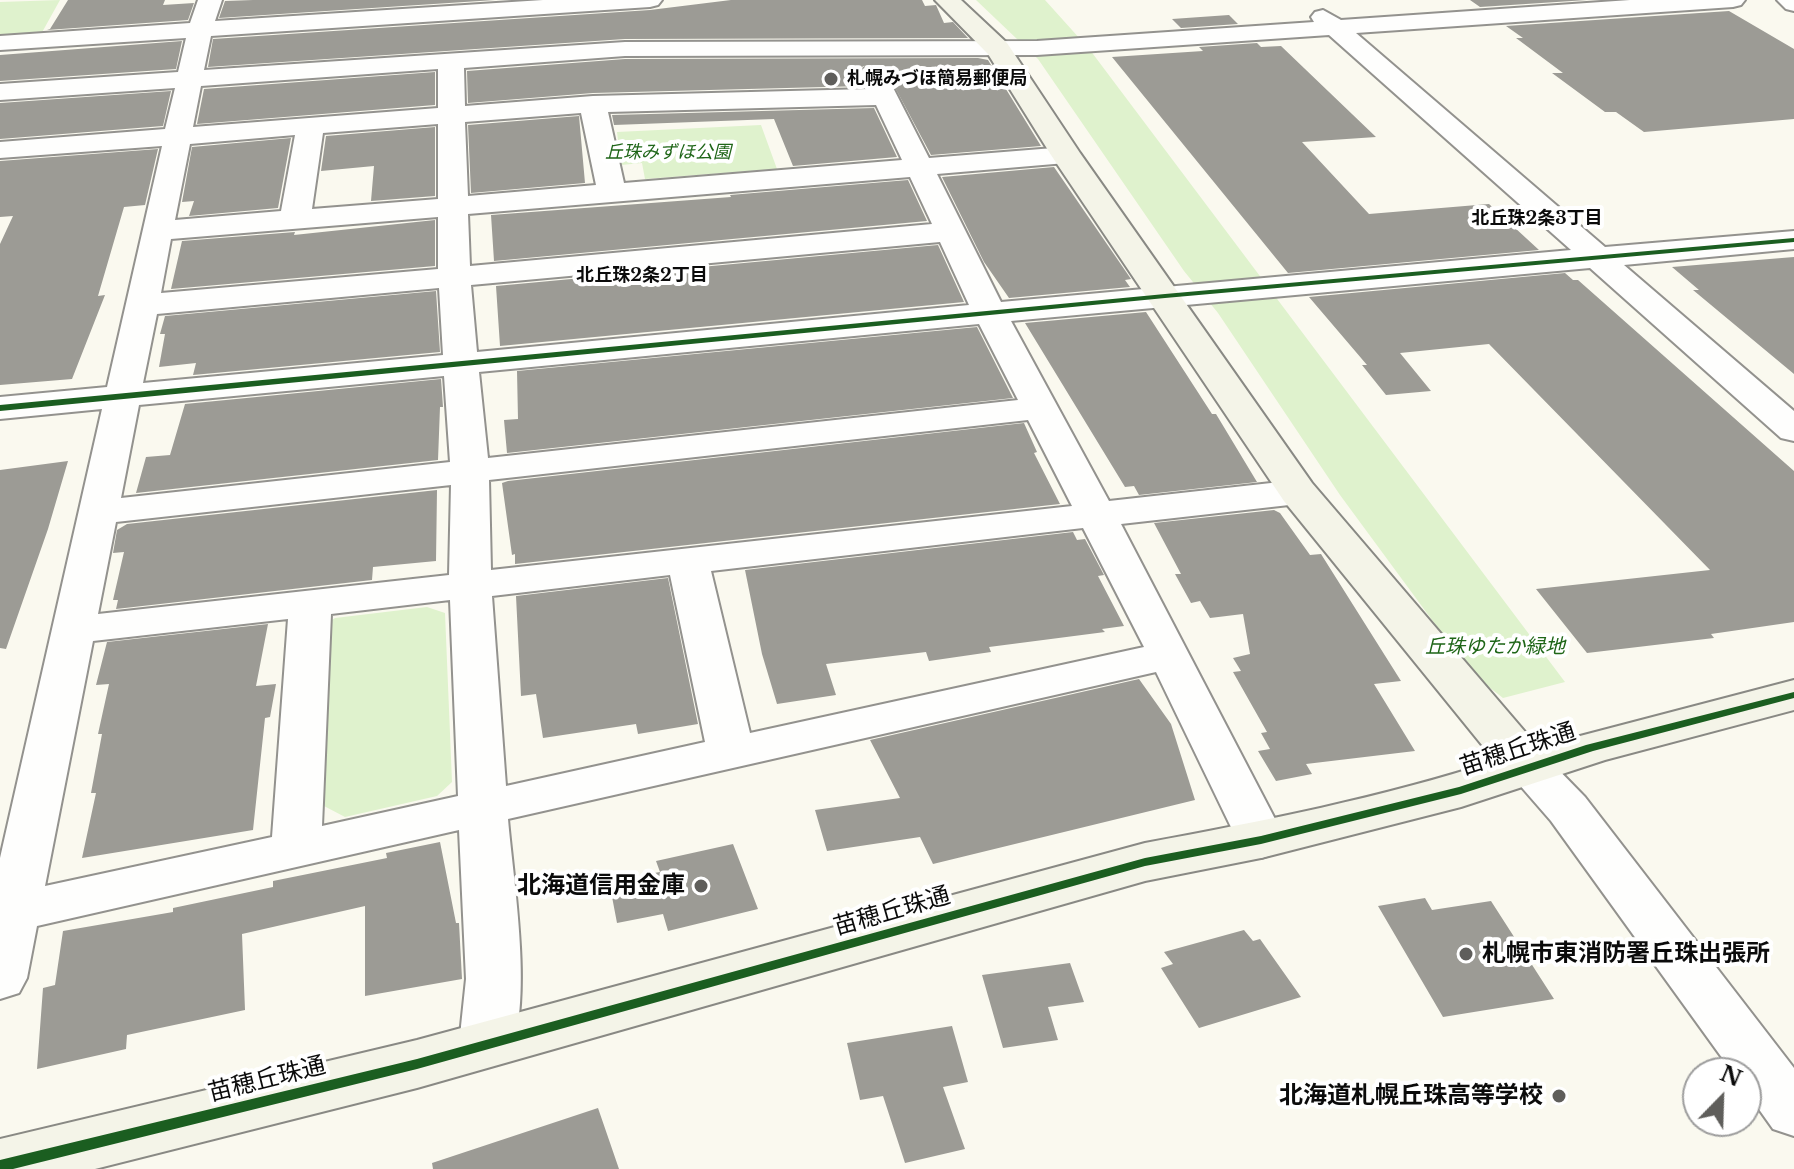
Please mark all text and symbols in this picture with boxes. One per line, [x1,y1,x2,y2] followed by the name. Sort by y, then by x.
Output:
[847,68,1027,90] place label: 札幌みづほ簡易郵便局
[822,70,840,88] marker: 札幌みづほ簡易郵便局
[605,142,731,164] park label: 丘珠みずほ公園
[1471,208,1603,230] district label: 北丘珠2条3丁目
[576,265,708,287] district label: 北丘珠2条2丁目
[1425,635,1565,659] park label: 丘珠ゆたか緑地
[1456,718,1580,782] street label: 苗穂丘珠通
[517,872,685,900] place label: 北海道信用金庫
[692,877,710,895] marker: 北海道信用金庫
[830,882,954,942] street label: 苗穂丘珠通
[1482,940,1770,968] place label: 札幌市東消防署丘珠出張所
[1457,945,1475,963] marker: 札幌市東消防署丘珠出張所
[205,1052,329,1108] street label: 苗穂丘珠通
[1682,1057,1762,1137] north arrow
[1716,1060,1746,1093] text: N
[1279,1082,1543,1110] place label: 北海道札幌丘珠高等学校
[1550,1087,1568,1105] marker: 北海道札幌丘珠高等学校

